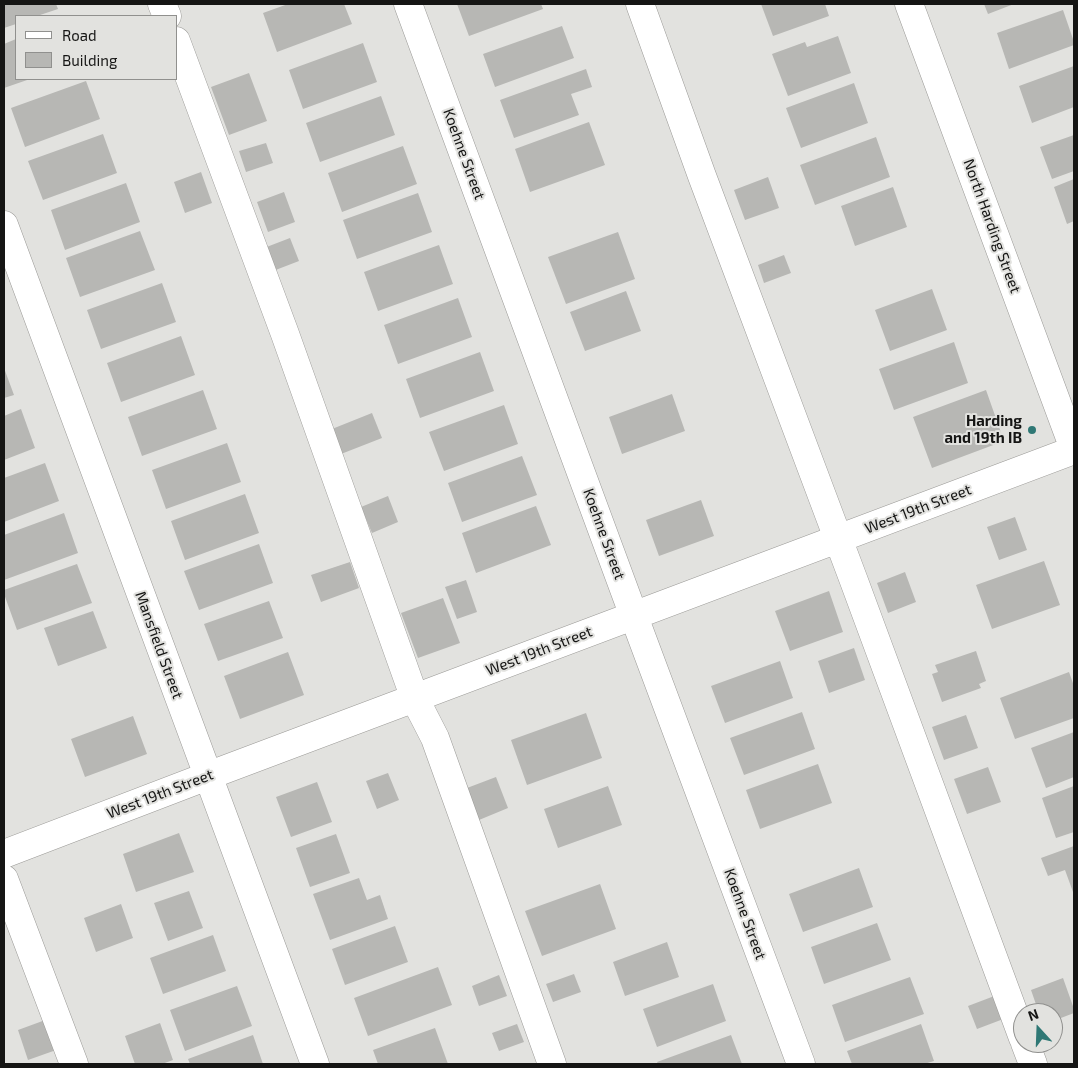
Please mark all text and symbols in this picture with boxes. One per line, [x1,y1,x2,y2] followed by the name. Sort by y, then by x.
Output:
[15,15,178,80] legend
[62,26,97,44] text: Road
[62,51,117,69] text: Building
[439,106,489,202] street label: Koehne Street
[959,156,1025,296] street label: North Harding Street
[945,412,1022,447] place label: Harding and 19th IB
[1026,424,1038,436] marker: Harding and 19th IB
[862,480,974,538] street label: West 19th Street
[579,486,629,582] street label: Koehne Street
[131,589,187,701] street label: Mansfield Street
[483,622,595,680] street label: West 19th Street
[104,765,216,823] street label: West 19th Street
[720,866,770,962] street label: Koehne Street
[1013,1003,1063,1053] north arrow
[1025,1005,1041,1024] text: N

